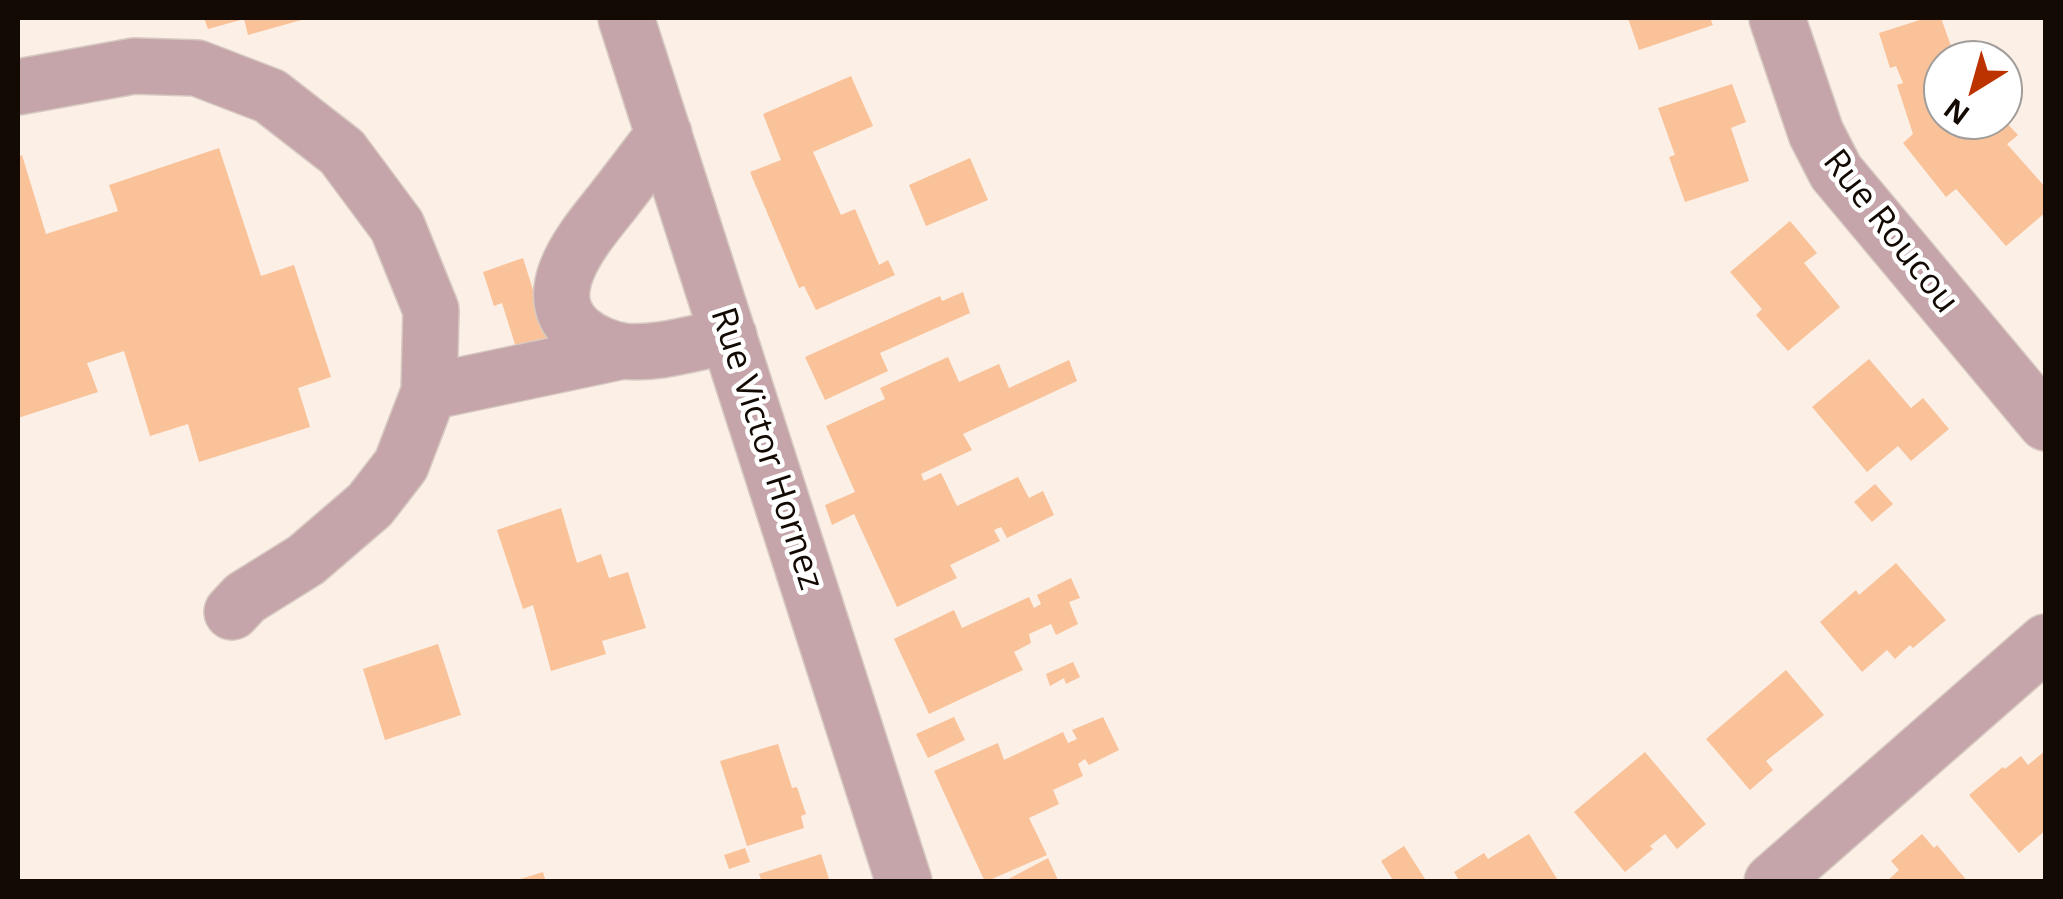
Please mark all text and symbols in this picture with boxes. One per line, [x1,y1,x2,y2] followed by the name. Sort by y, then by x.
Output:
[1923,40,2023,140] north arrow
[1936,90,1977,134] text: N
[1813,142,1967,322] street label: Rue Roucou
[701,303,831,595] street label: Rue Victor Hornez

